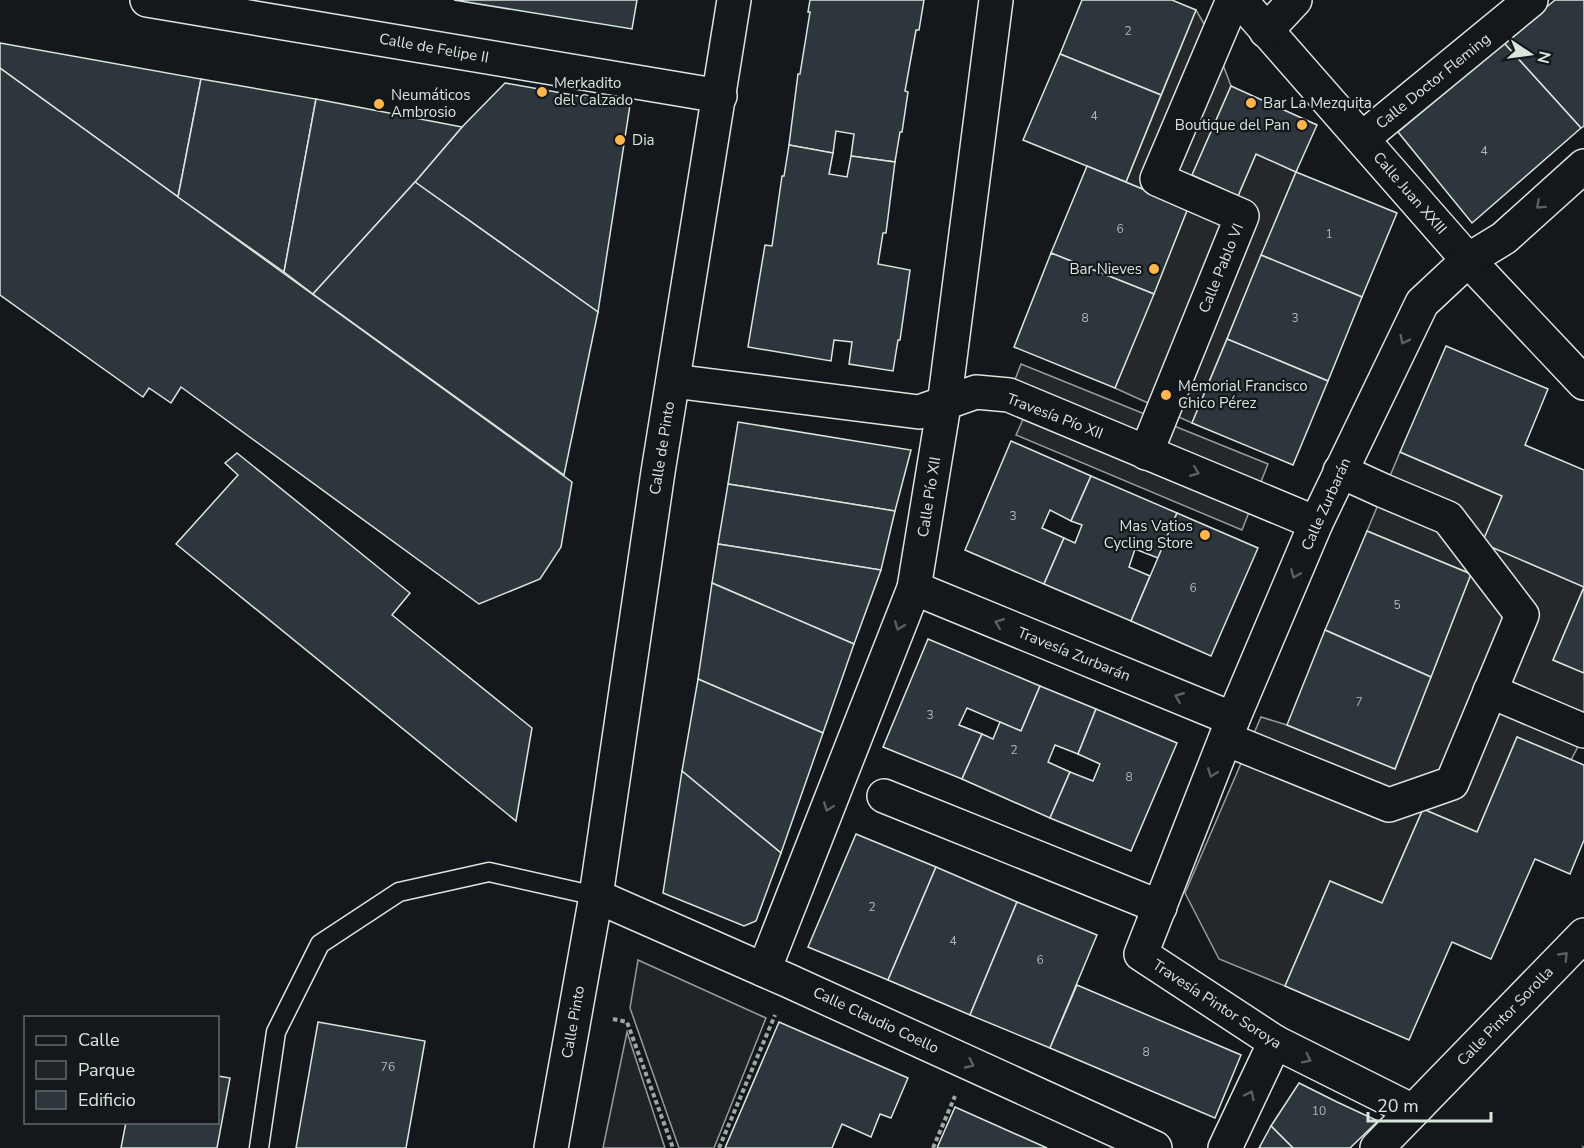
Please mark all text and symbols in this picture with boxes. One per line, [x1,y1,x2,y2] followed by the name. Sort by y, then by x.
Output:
[1124,23,1132,39] house number: 2
[1500,24,1560,84] north arrow
[378,29,490,67] street label: Calle de Felipe II
[1372,29,1494,133] street label: Calle Doctor Fleming
[1532,49,1556,65] text: N
[554,73,633,110] place label: Merkadito del Calzado
[391,85,470,122] place label: Neumáticos Ambrosio
[535,85,549,99] marker: Merkadito del Calzado
[1263,93,1372,113] place label: Bar La Mezquita
[1244,96,1258,110] marker: Bar La Mezquita
[372,97,386,111] marker: Neumáticos Ambrosio
[1090,108,1098,124] house number: 4
[1175,115,1290,135] place label: Boutique del Pan
[1295,118,1309,132] marker: Boutique del Pan
[632,130,655,150] place label: Dia
[613,133,627,147] marker: Dia
[1480,143,1488,159] house number: 4
[1369,148,1451,238] street label: Calle Juan XXIII
[1536,198,1547,209] one-way arrow
[1194,220,1248,316] street label: Calle Pablo VI
[1116,221,1124,237] house number: 6
[1325,226,1333,242] house number: 1
[1069,259,1142,279] place label: Bar Nieves
[1147,262,1161,276] marker: Bar Nieves
[1081,310,1089,326] house number: 8
[1291,310,1299,326] house number: 3
[1400,334,1412,345] one-way arrow
[1178,376,1308,413] place label: Memorial Francisco Chico Pérez
[1004,388,1106,444] street label: Travesía Pío XII
[1159,388,1173,402] marker: Memorial Francisco Chico Pérez
[645,400,679,496] street label: Calle de Pinto
[913,455,945,539] street label: Calle Pío XII
[1297,455,1355,553] street label: Calle Zurbarán
[1189,465,1200,477] one-way arrow
[1009,508,1017,524] house number: 3
[1104,516,1193,553] place label: Mas Vatios Cycling Store
[1198,528,1212,542] marker: Mas Vatios Cycling Store
[1290,567,1302,578] one-way arrow
[1189,580,1197,596] house number: 6
[1393,597,1401,613] house number: 5
[994,618,1005,630] one-way arrow
[894,619,906,630] one-way arrow
[1015,622,1133,686] street label: Travesía Zurbarán
[1174,692,1185,704] one-way arrow
[1355,694,1363,710] house number: 7
[926,707,934,723] house number: 3
[1010,742,1018,758] house number: 2
[1207,767,1220,778] one-way arrow
[1125,769,1133,785] house number: 8
[823,801,835,812] one-way arrow
[868,899,876,915] house number: 2
[949,933,957,949] house number: 4
[1036,952,1044,968] house number: 6
[1557,952,1568,962] one-way arrow
[1149,955,1285,1053] street label: Travesía Pintor Soroya
[1452,962,1558,1070] street label: Calle Pintor Sorolla
[810,982,942,1058] street label: Calle Claudio Coello
[557,984,589,1060] street label: Calle Pinto
[24,1016,219,1124] legend
[78,1028,120,1052] text: Calle
[1142,1044,1150,1060] house number: 8
[1301,1051,1312,1063] one-way arrow
[964,1056,975,1068] one-way arrow
[78,1058,135,1082] text: Parque
[381,1059,395,1075] house number: 76
[1368,1085,1491,1123] scale bar
[78,1088,136,1112] text: Edificio
[1242,1091,1254,1102] one-way arrow
[1377,1094,1419,1118] text: 20 m
[1312,1103,1326,1119] house number: 10

